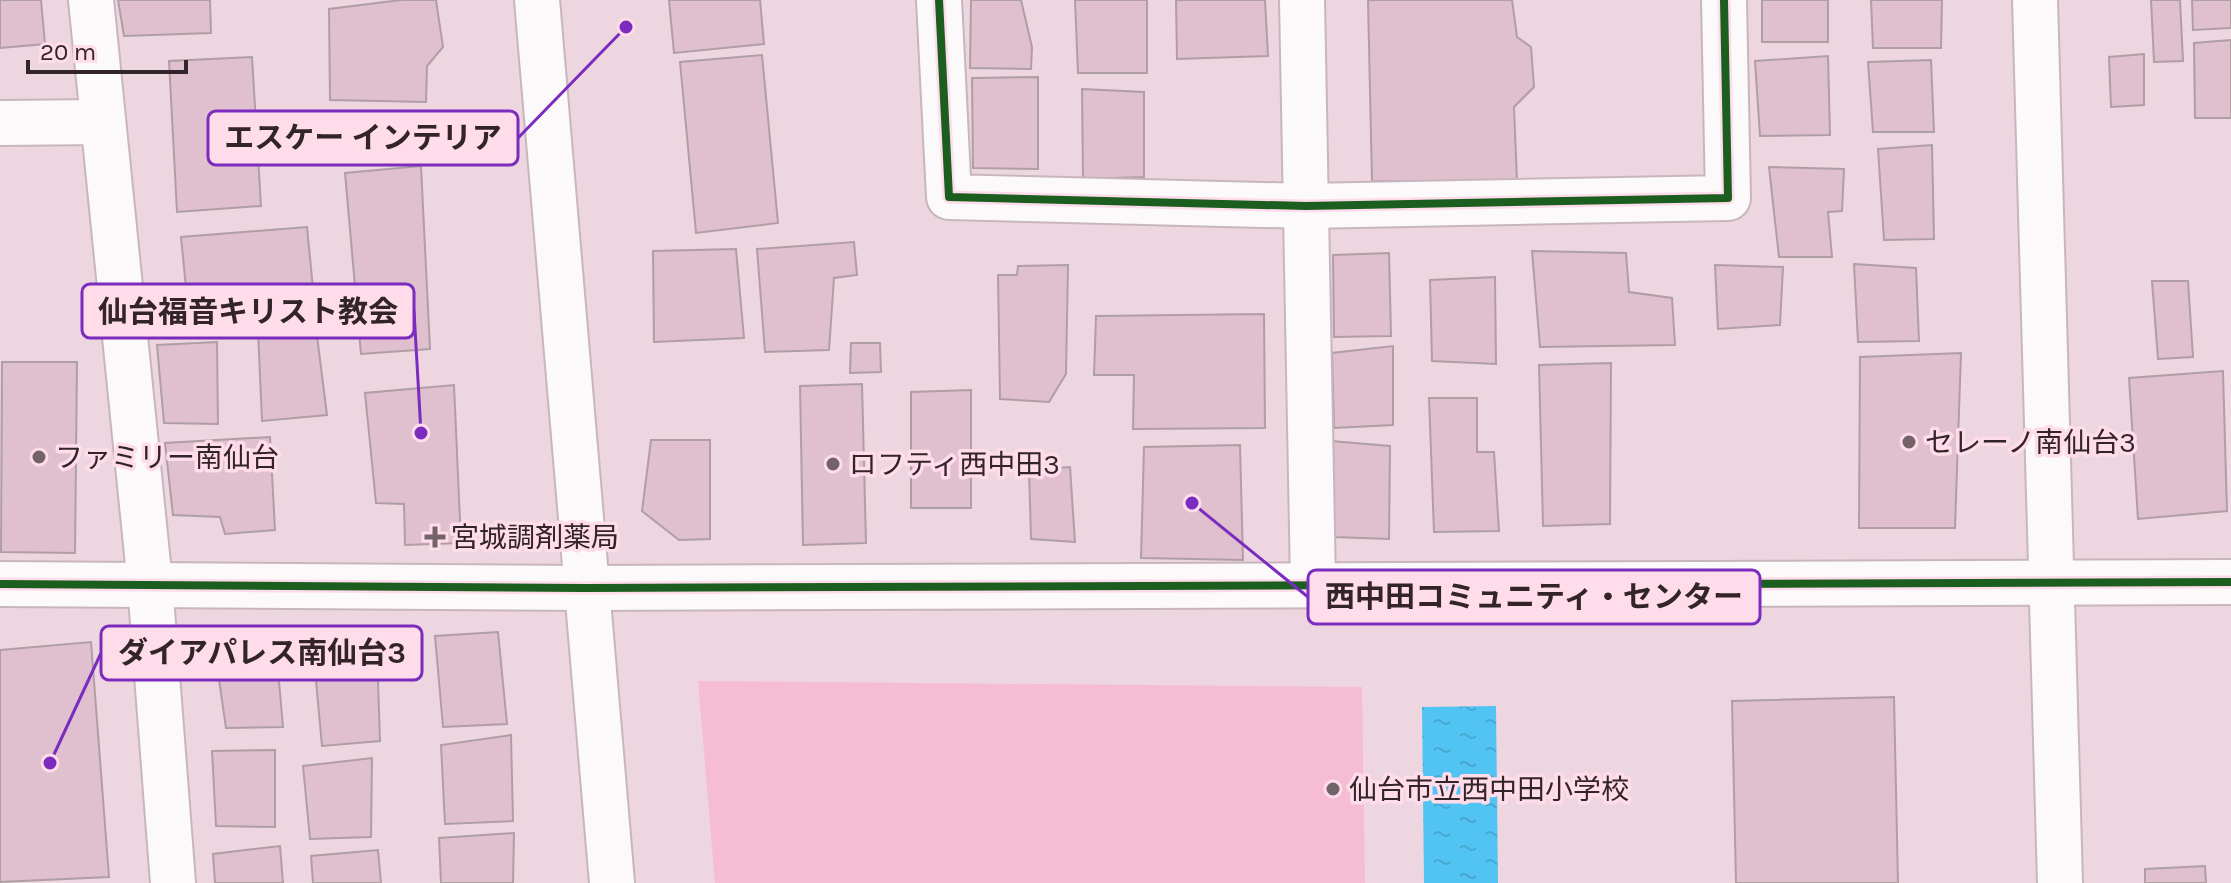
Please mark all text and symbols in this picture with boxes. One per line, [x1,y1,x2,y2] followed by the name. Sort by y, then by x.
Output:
[28,24,186,74] scale bar
[40,38,96,66] text: 20 m
[208,111,518,165] callout: エスケー インテリア
[224,120,502,156] text: エスケー インテリア
[82,284,414,338] callout: 仙台福音キリスト教会
[98,294,398,330] text: 仙台福音キリスト教会
[1925,426,2136,459] place label: セレーノ南仙台3
[1900,433,1918,451] marker: セレーノ南仙台3
[55,441,279,474] place label: ファミリー南仙台
[30,448,48,466] marker: ファミリー南仙台
[849,448,1060,481] place label: ロフティ西中田3
[824,455,842,473] marker: ロフティ西中田3
[451,521,619,554] place label: 宮城調剤薬局
[426,528,444,546] marker: 宮城調剤薬局
[1308,570,1760,624] callout: 西中田コミュニティ・センター
[1325,579,1743,615] text: 西中田コミュニティ・センター
[101,626,422,680] callout: ダイアパレス南仙台3
[118,635,406,671] text: ダイアパレス南仙台3
[1349,773,1629,806] place label: 仙台市立西中田小学校
[1324,780,1342,798] marker: 仙台市立西中田小学校

